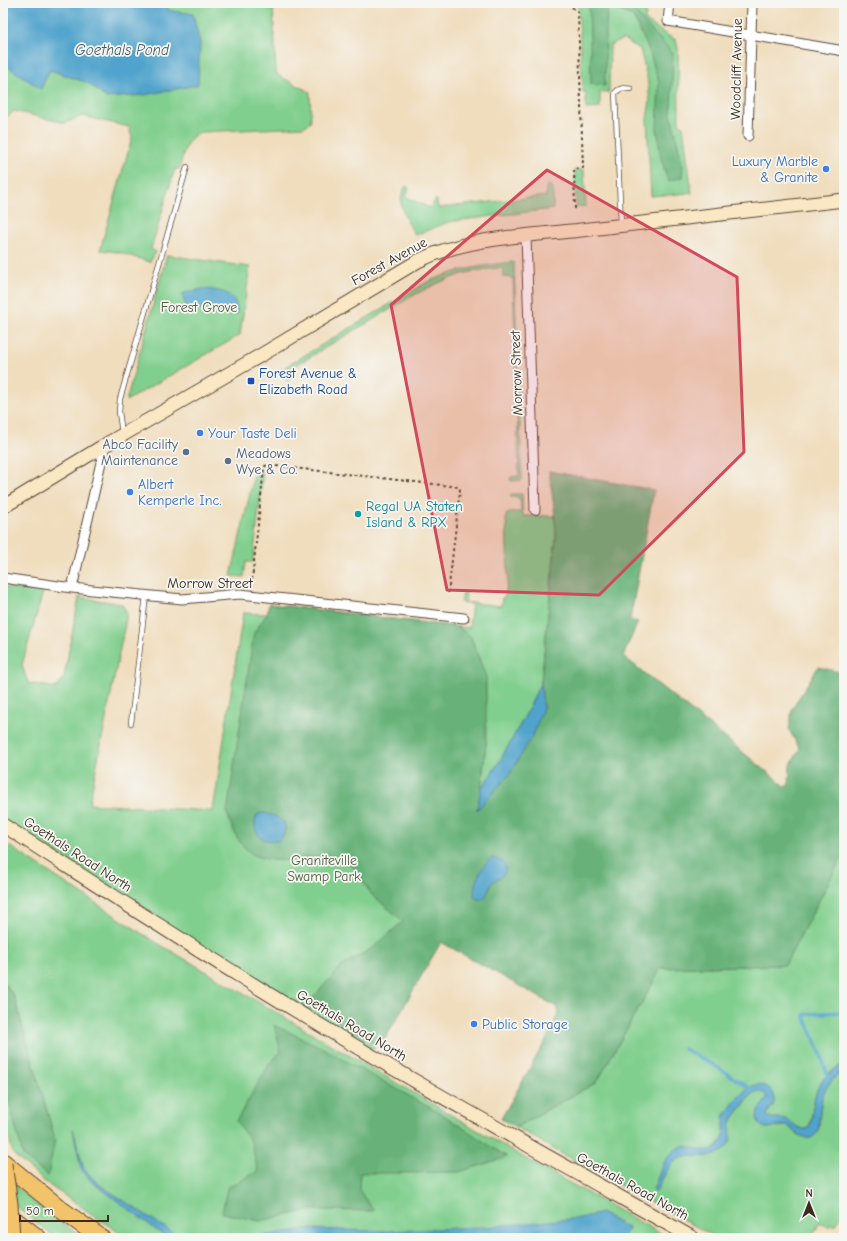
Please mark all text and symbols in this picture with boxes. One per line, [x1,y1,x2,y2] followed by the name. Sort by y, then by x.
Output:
[727,18,746,120] street label: Woodcliff Avenue
[75,41,170,59] water label: Goethals Pond
[732,153,818,186] place label: Luxury Marble & Granite
[821,164,831,174] marker: Luxury Marble & Granite
[348,234,430,289] street label: Forest Avenue
[161,299,237,316] park label: Forest Grove
[506,329,526,416] street label: Morrow Street
[259,365,357,398] place label: Forest Avenue & Elizabeth Road
[246,376,256,386] marker: Forest Avenue & Elizabeth Road
[208,425,297,442] place label: Your Taste Deli
[195,428,205,438] marker: Your Taste Deli
[101,436,179,469] place label: Abco Facility Maintenance
[236,445,297,478] place label: Meadows Wye & Co.
[181,447,191,457] marker: Abco Facility Maintenance
[223,456,233,466] marker: Meadows Wye & Co.
[138,476,221,509] place label: Albert Kemperle Inc.
[125,487,135,497] marker: Albert Kemperle Inc.
[366,498,463,531] place label: Regal UA Staten Island & RPX
[353,509,363,519] marker: Regal UA Staten Island & RPX
[167,575,254,592] street label: Morrow Street
[21,813,135,896] street label: Goethals Road North
[287,852,361,885] park label: Graniteville Swamp Park
[294,986,410,1065] street label: Goethals Road North
[482,1016,568,1033] place label: Public Storage
[469,1019,479,1029] marker: Public Storage
[574,1149,692,1224] street label: Goethals Road North
[789,1183,829,1223] north arrow
[805,1187,813,1200] text: N
[20,1197,108,1223] scale bar
[26,1204,54,1218] text: 50 m

